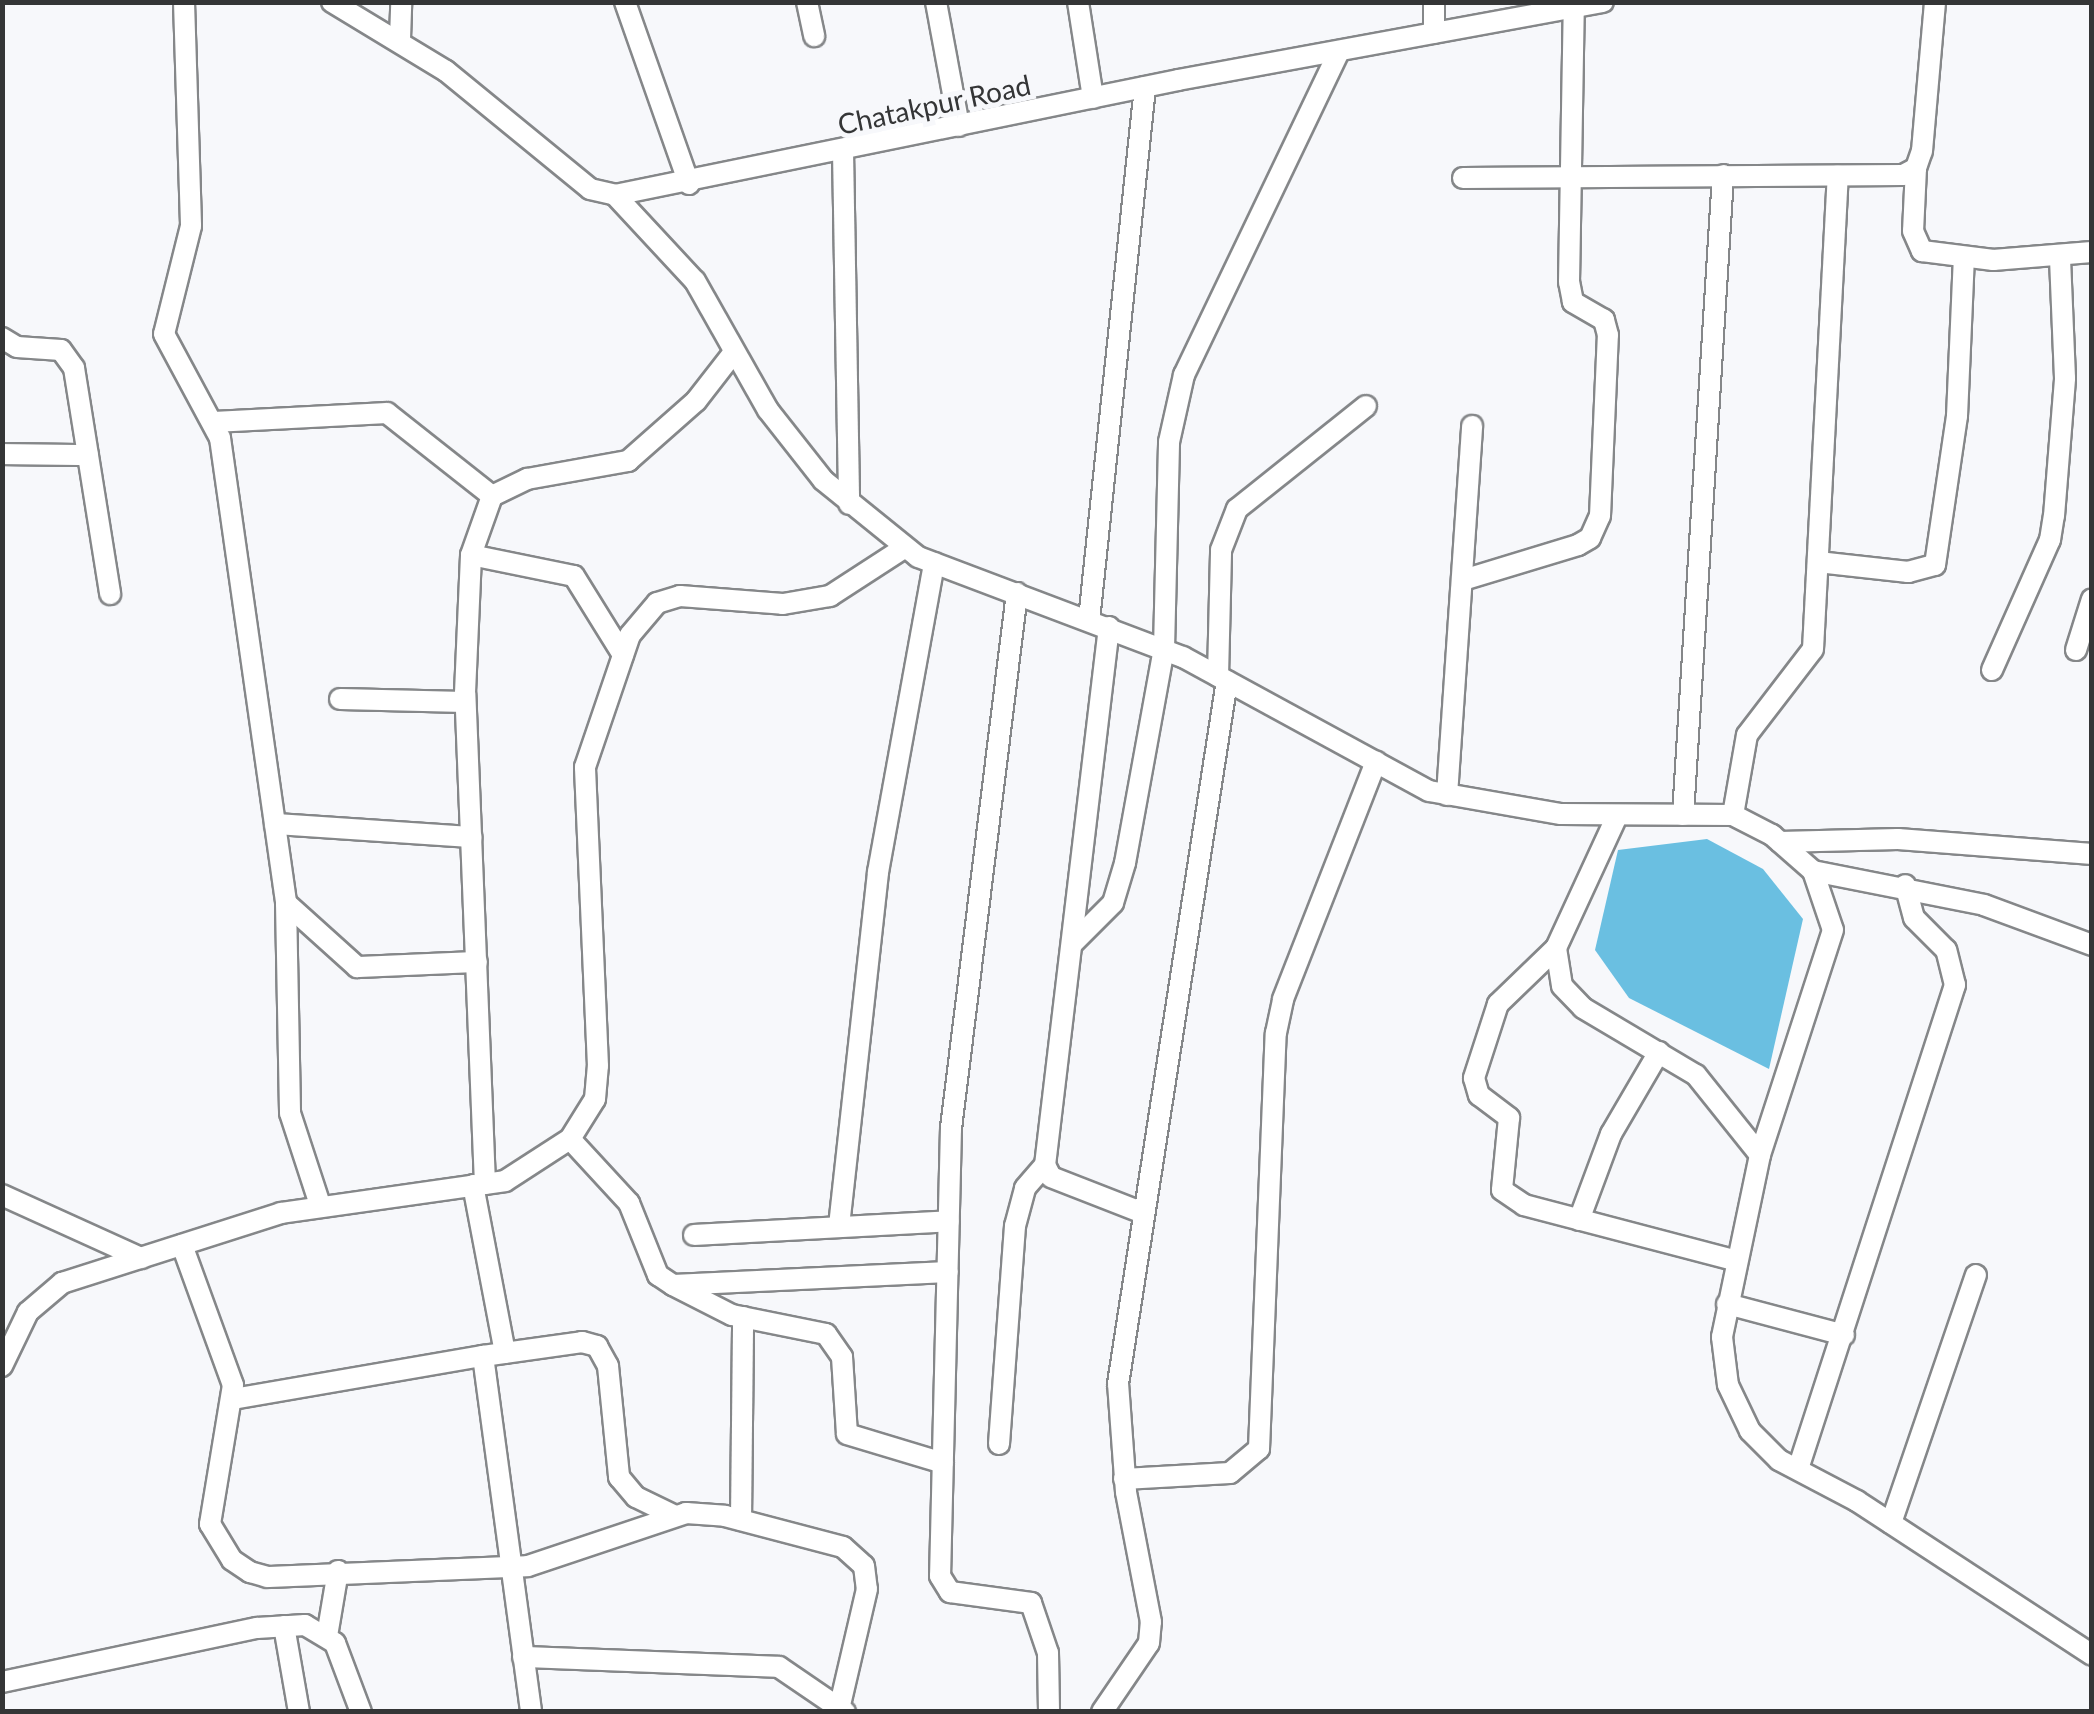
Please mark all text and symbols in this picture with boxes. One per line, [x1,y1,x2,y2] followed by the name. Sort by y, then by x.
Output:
[834,67,1034,141] street label: Chatakpur Road

